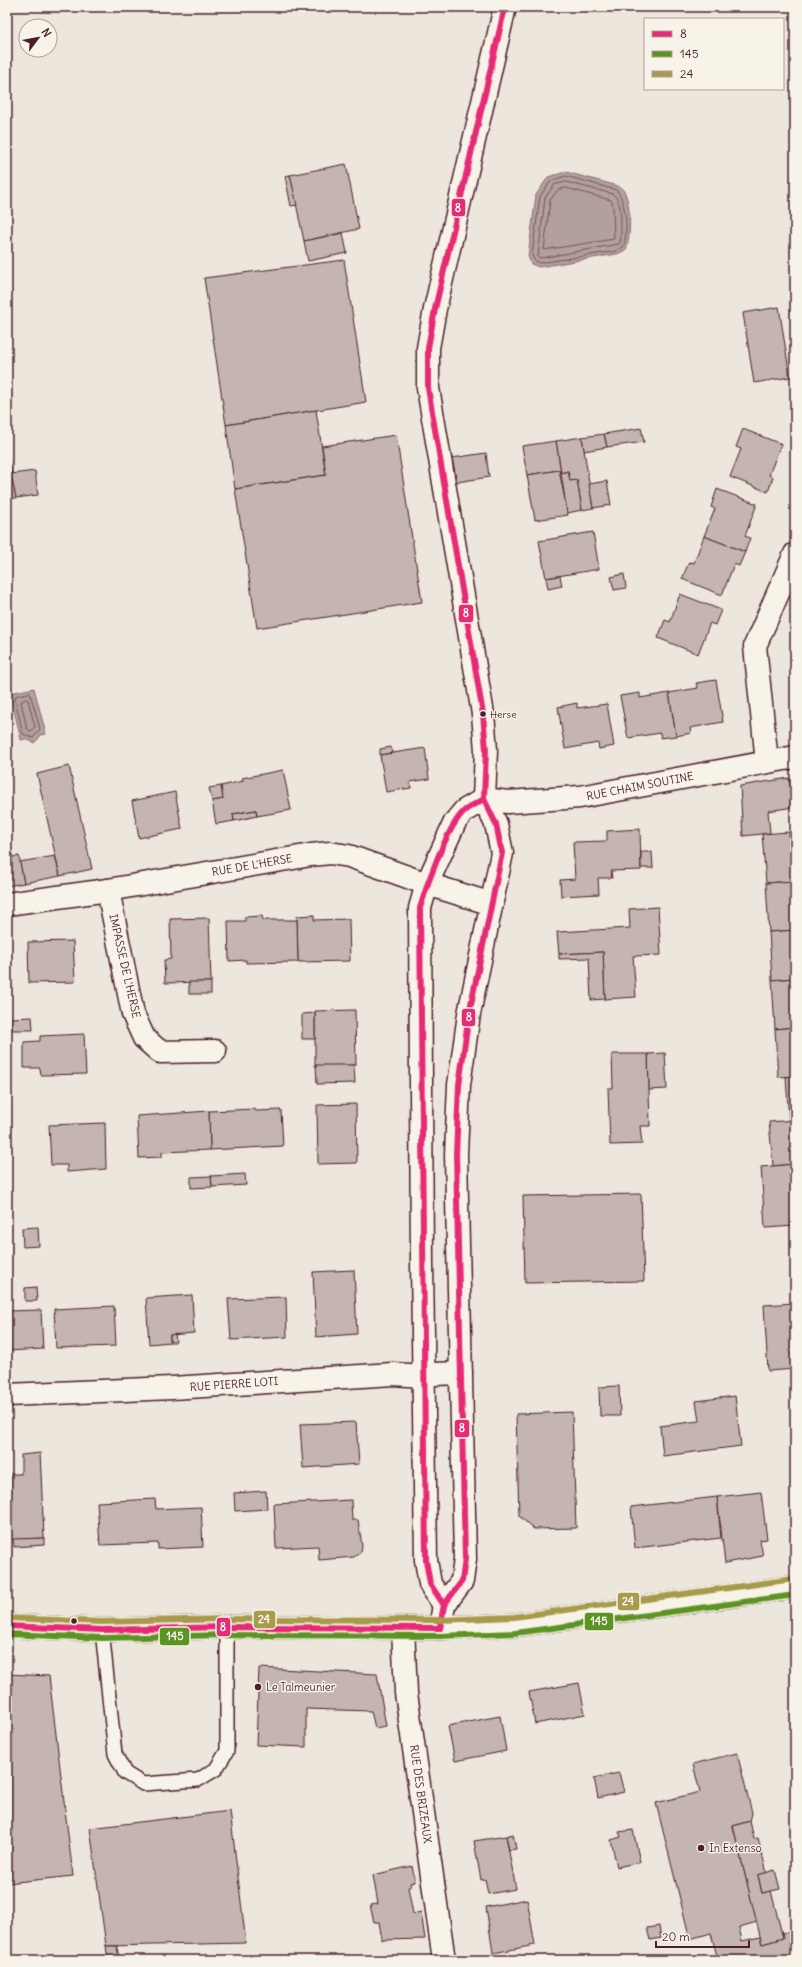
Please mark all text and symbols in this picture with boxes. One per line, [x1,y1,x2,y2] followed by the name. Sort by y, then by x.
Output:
[18,18,58,58] north arrow
[644,18,784,90] legend
[39,26,54,40] text: N
[680,26,687,41] text: 8
[680,46,699,61] text: 145
[680,66,693,81] text: 24
[451,198,466,217] line badge: 8
[455,201,461,215] text: 8
[458,604,474,623] line badge: 8
[463,606,469,620] text: 8
[490,708,517,721] place label: Herse
[478,709,488,719] marker: Herse
[585,769,695,803] street label: RUE CHAIM SOUTINE
[211,851,293,879] street label: RUE DE L'HERSE
[106,913,144,1019] street label: IMPASSE DE L'HERSE
[461,1008,476,1027] line badge: 8
[466,1010,472,1024] text: 8
[189,1374,279,1394] street label: RUE PIERRE LOTI
[454,1419,470,1438] line badge: 8
[459,1421,465,1435] text: 8
[617,1592,640,1611] line badge: 24
[622,1594,635,1608] text: 24
[253,1610,276,1629] line badge: 24
[258,1612,271,1626] text: 24
[584,1612,614,1631] line badge: 145
[590,1614,608,1628] text: 145
[69,1616,79,1626] unlabelled marker
[216,1617,231,1637] line badge: 8
[220,1620,226,1634] text: 8
[159,1627,190,1646] line badge: 145
[166,1629,184,1643] text: 145
[266,1680,336,1694] place label: Le Talmeunier
[253,1682,263,1692] marker: Le Talmeunier
[407,1744,435,1844] street label: RUE DES BRIZEAUX
[709,1841,762,1855] place label: In Extenso
[696,1843,706,1853] marker: In Extenso
[656,1923,749,1949] scale bar
[662,1929,690,1944] text: 20 m

